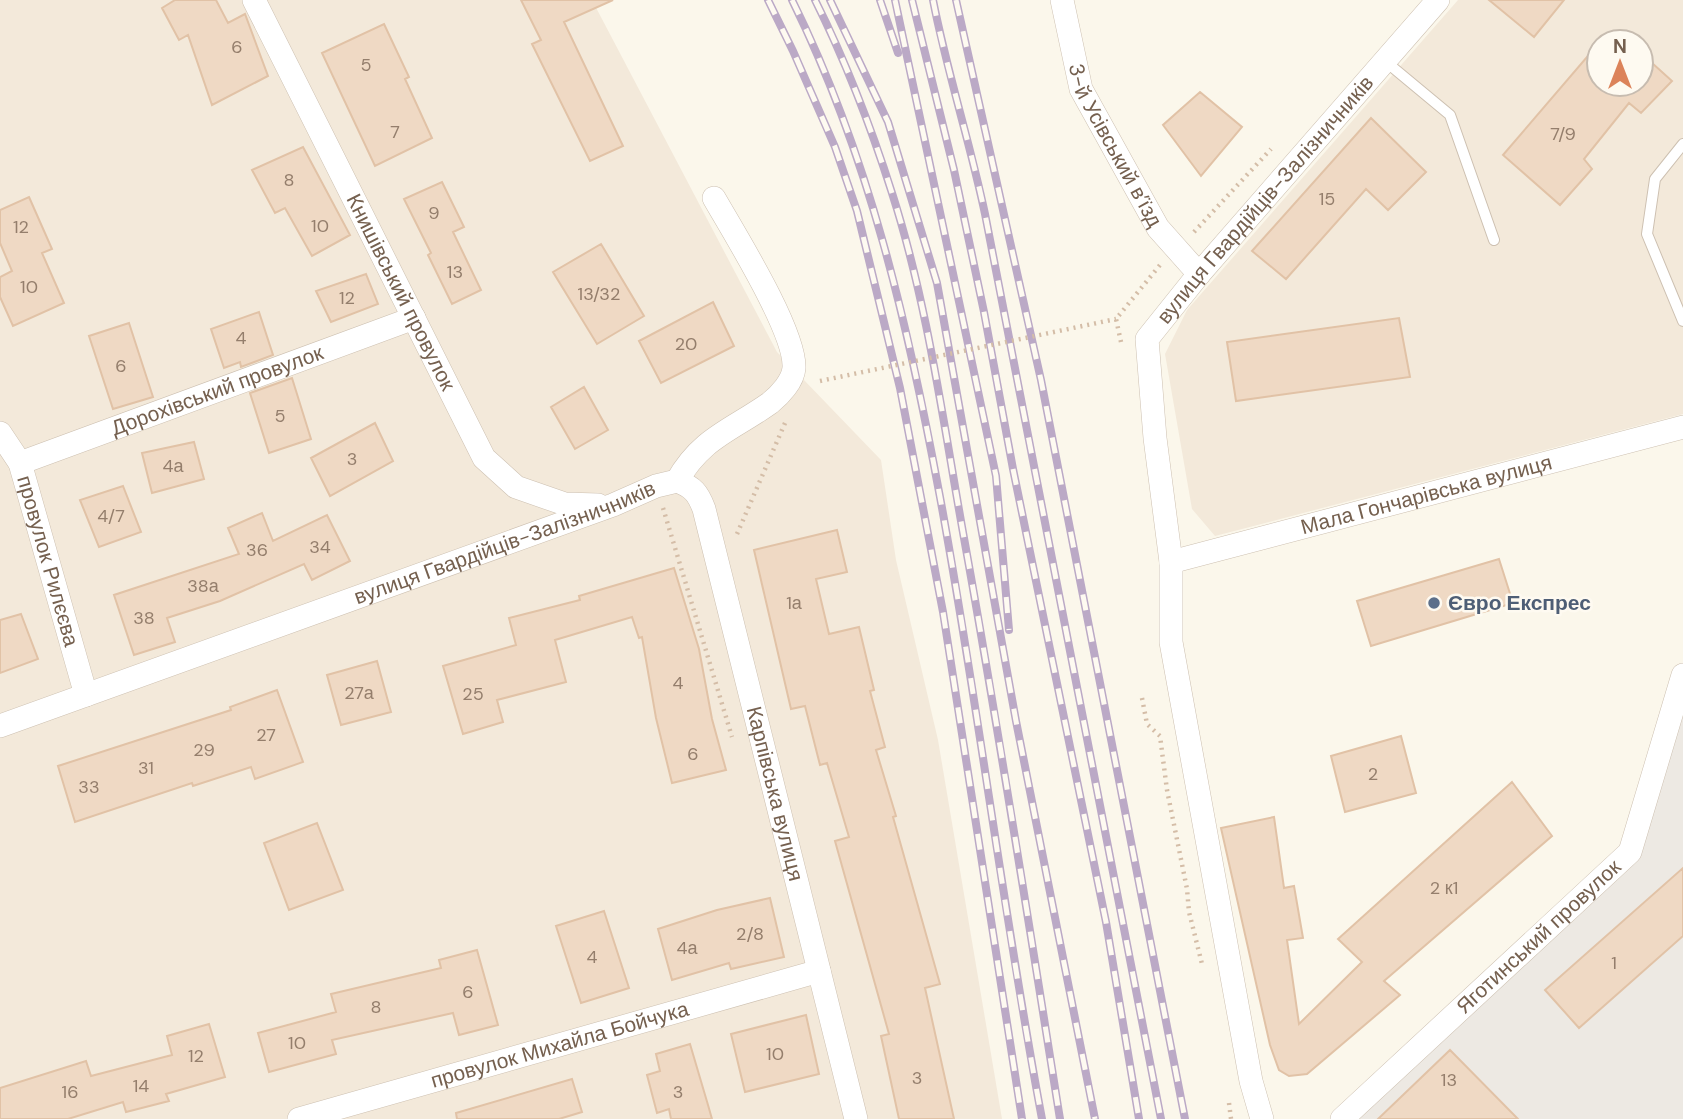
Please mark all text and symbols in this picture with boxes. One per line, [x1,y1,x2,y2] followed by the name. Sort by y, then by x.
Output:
[1585,28,1655,98] north arrow
[1613,34,1627,59] text: N
[231,35,243,59] house number: 6
[361,53,371,77] house number: 5
[1062,61,1169,232] street label: 3-й Усівський в’їзд
[1151,69,1380,330] street label: вулиця Гвардійців-Залізничників
[390,120,400,144] house number: 7
[1550,122,1576,146] house number: 7/9
[284,168,294,192] house number: 8
[1319,187,1335,211] house number: 15
[340,189,462,396] street label: Книшівський провулок
[428,201,440,225] house number: 9
[311,214,329,238] house number: 10
[13,215,29,239] house number: 12
[447,260,463,284] house number: 13
[20,275,38,299] house number: 10
[578,282,620,306] house number: 13/32
[339,286,355,310] house number: 12
[236,326,247,350] house number: 4
[675,332,697,356] house number: 20
[107,338,328,442] street label: Дорохівський провулок
[115,354,127,378] house number: 6
[275,404,285,428] house number: 5
[347,447,357,471] house number: 3
[1298,448,1555,541] street label: Мала Гончарівська вулиця
[163,454,184,478] house number: 4а
[10,472,86,650] street label: провулок Рилєєва
[350,474,660,611] street label: вулиця Гвардійців-Залізничників
[97,504,125,528] house number: 4/7
[309,535,331,559] house number: 34
[246,538,268,562] house number: 36
[187,574,220,598] house number: 38а
[1448,589,1591,617] place label: Євро Експрес
[786,591,803,615] house number: 1а
[1426,595,1442,611] marker: Євро Експрес
[133,606,155,630] house number: 38
[673,671,684,695] house number: 4
[344,681,375,705] house number: 27а
[462,682,484,706] house number: 25
[740,703,810,884] street label: Карпівська вулиця
[256,723,276,747] house number: 27
[193,738,215,762] house number: 29
[687,742,699,766] house number: 6
[138,756,154,780] house number: 31
[1368,762,1378,786] house number: 2
[78,775,100,799] house number: 33
[1450,853,1628,1020] street label: Яготинський провулок
[1430,876,1458,900] house number: 2 к1
[736,922,764,946] house number: 2/8
[677,936,698,960] house number: 4а
[587,945,598,969] house number: 4
[1611,951,1617,975] house number: 1
[462,980,474,1004] house number: 6
[371,995,381,1019] house number: 8
[427,995,692,1095] street label: провулок Михайла Бойчука
[288,1031,306,1055] house number: 10
[766,1042,784,1066] house number: 10
[188,1044,204,1068] house number: 12
[912,1066,922,1090] house number: 3
[1441,1068,1457,1092] house number: 13
[133,1074,149,1098] house number: 14
[62,1080,78,1104] house number: 16
[673,1080,683,1104] house number: 3

